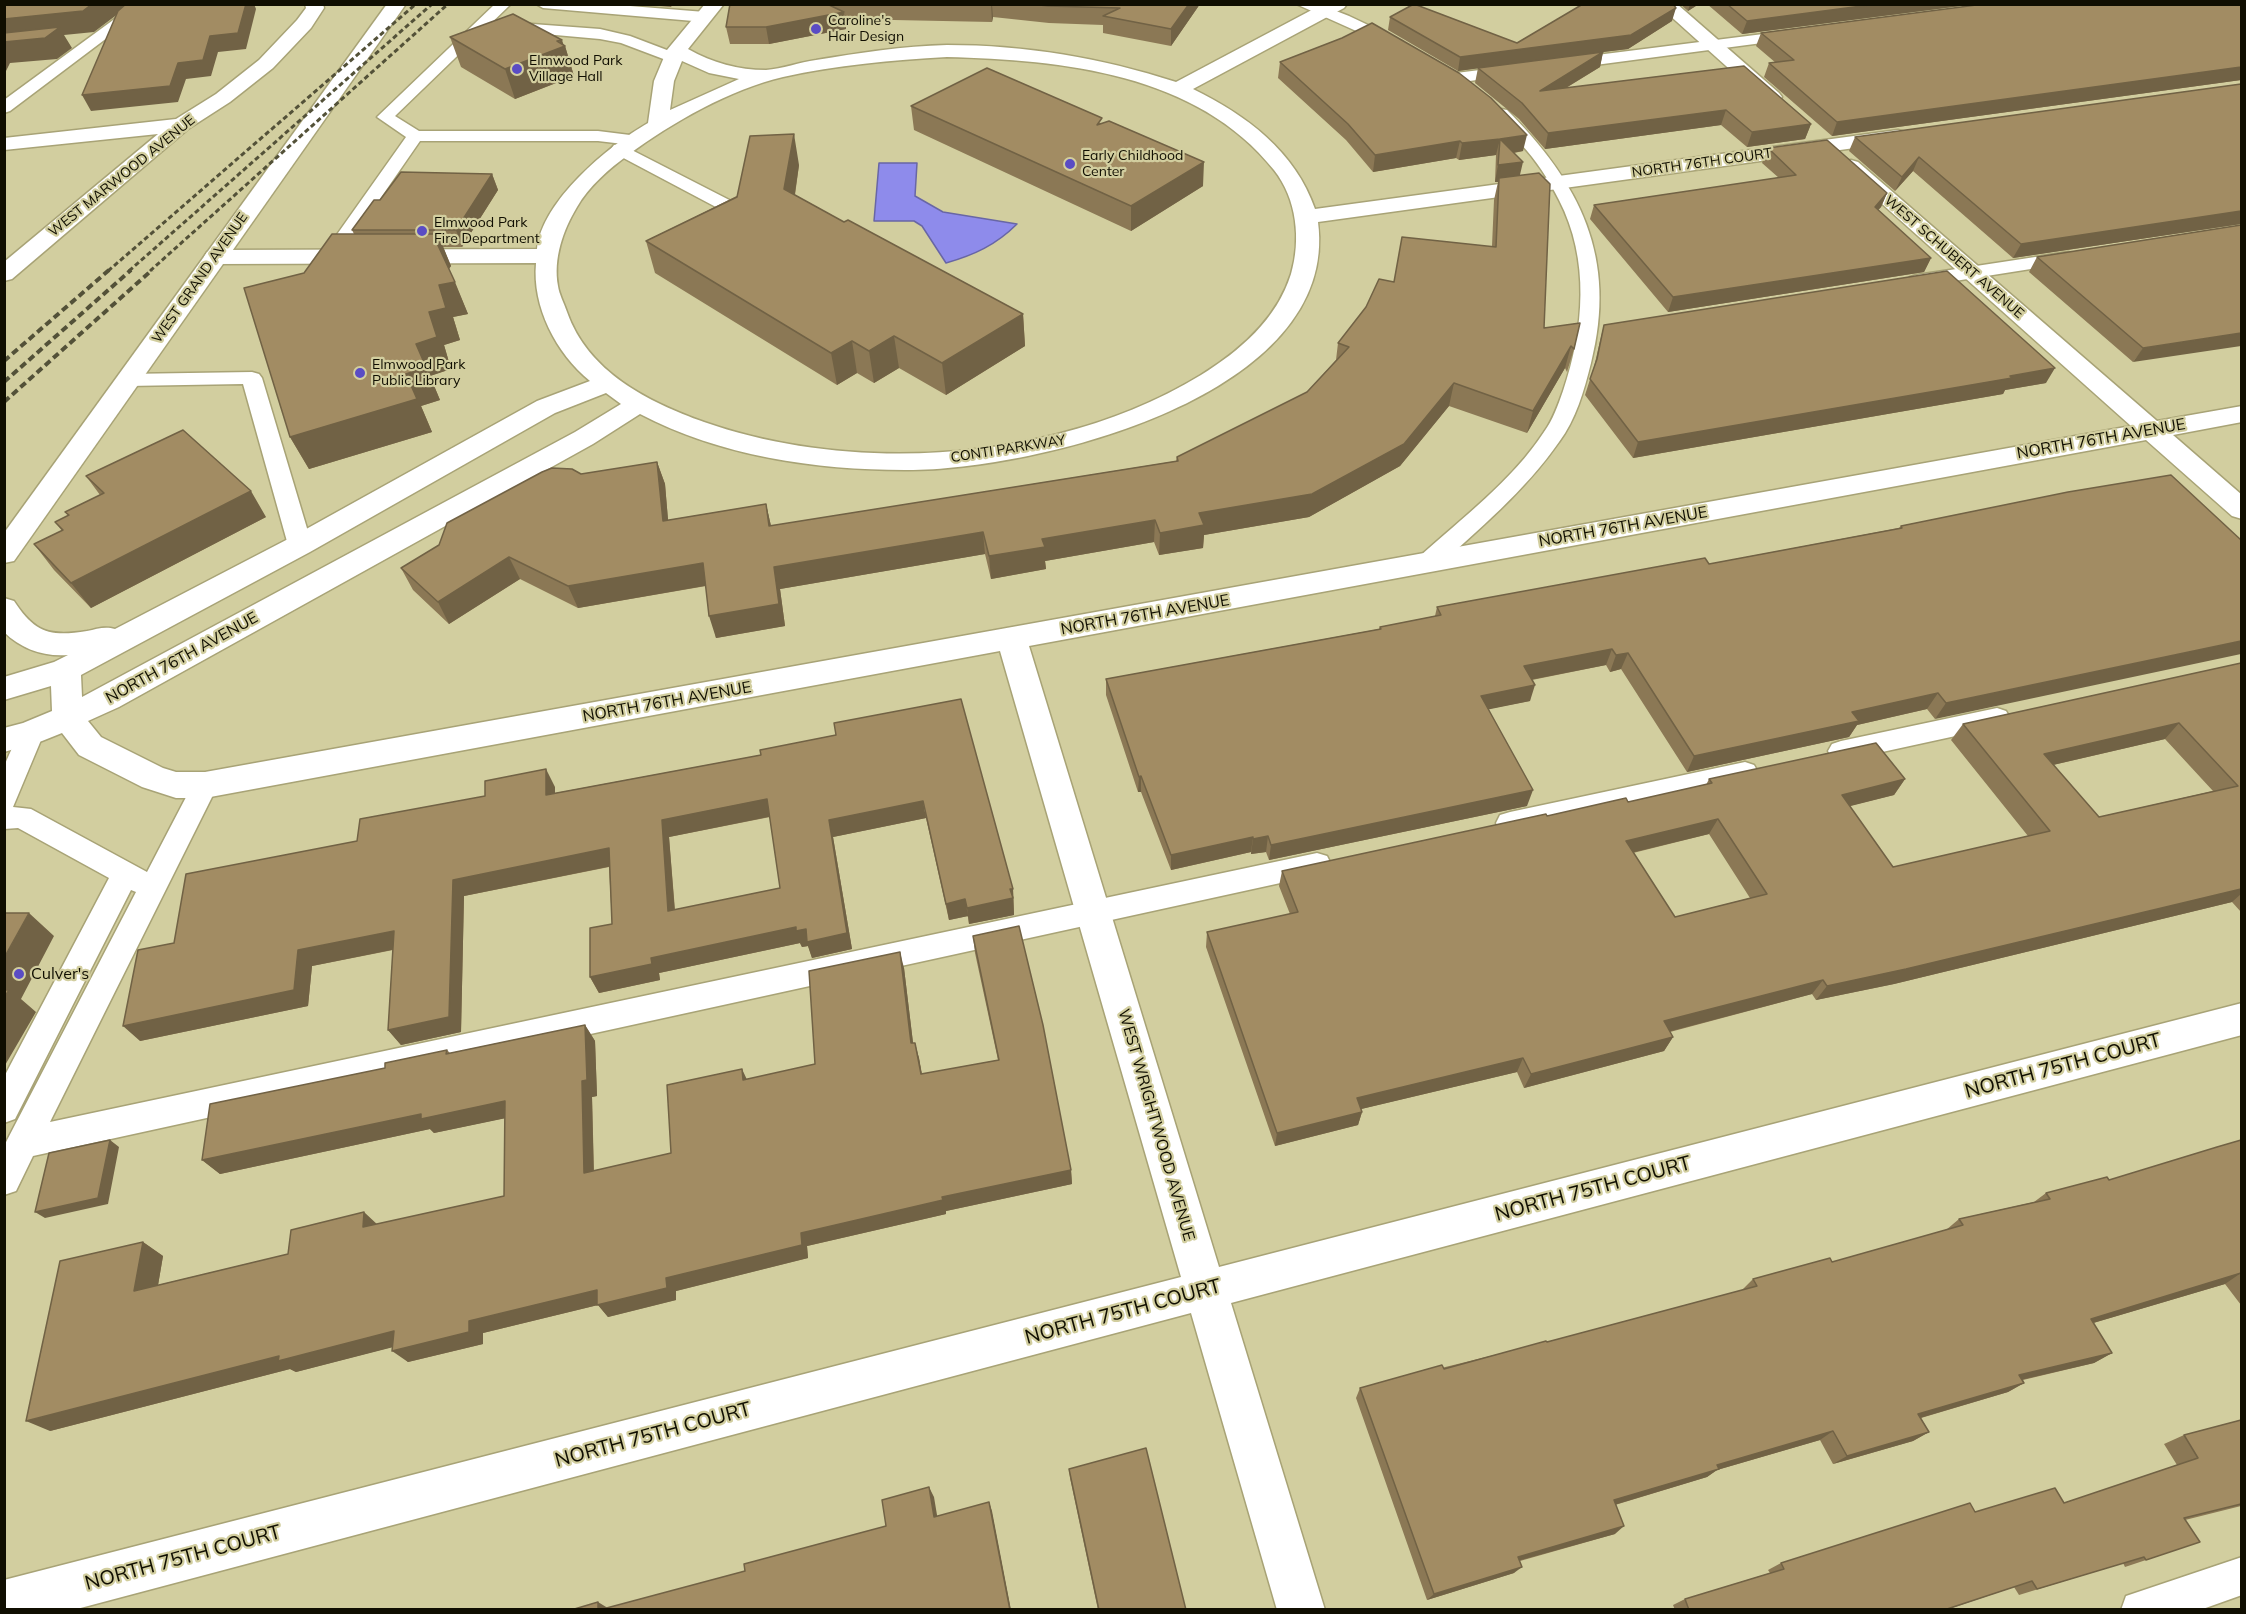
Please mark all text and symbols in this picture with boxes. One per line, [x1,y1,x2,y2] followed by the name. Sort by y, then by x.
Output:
[828,13,904,46] place label: Caroline's Hair Design
[809,22,823,36] marker: Caroline's Hair Design
[529,53,622,86] place label: Elmwood Park Village Hall
[510,62,524,76] marker: Elmwood Park Village Hall
[45,112,199,240] street label: WEST MARWOOD AVENUE
[1631,145,1773,181] street label: NORTH 76TH COURT
[1082,148,1183,180] place label: Early Childhood Center
[1063,157,1077,171] marker: Early Childhood Center
[1881,192,2027,322] street label: WEST SCHUBERT AVENUE
[149,210,251,346] street label: WEST GRAND AVENUE
[434,215,540,248] place label: Elmwood Park Fire Department
[415,224,429,238] marker: Elmwood Park Fire Department
[372,357,465,390] place label: Elmwood Park Public Library
[353,366,367,380] marker: Elmwood Park Public Library
[2015,415,2187,463] street label: NORTH 76TH AVENUE
[950,432,1066,466] street label: CONTI PARKWAY
[1537,503,1709,551] street label: NORTH 76TH AVENUE
[1059,591,1231,639] street label: NORTH 76TH AVENUE
[103,608,261,708] street label: NORTH 76TH AVENUE
[581,678,753,726] street label: NORTH 76TH AVENUE
[31,964,89,984] place label: Culver's
[12,967,26,981] marker: Culver's
[1114,1007,1198,1243] street label: WEST WRIGHTWOOD AVENUE
[1962,1028,2164,1104] street label: NORTH 75TH COURT
[1492,1151,1694,1227] street label: NORTH 75TH COURT
[1022,1274,1224,1350] street label: NORTH 75TH COURT
[552,1397,754,1473] street label: NORTH 75TH COURT
[82,1520,284,1596] street label: NORTH 75TH COURT

